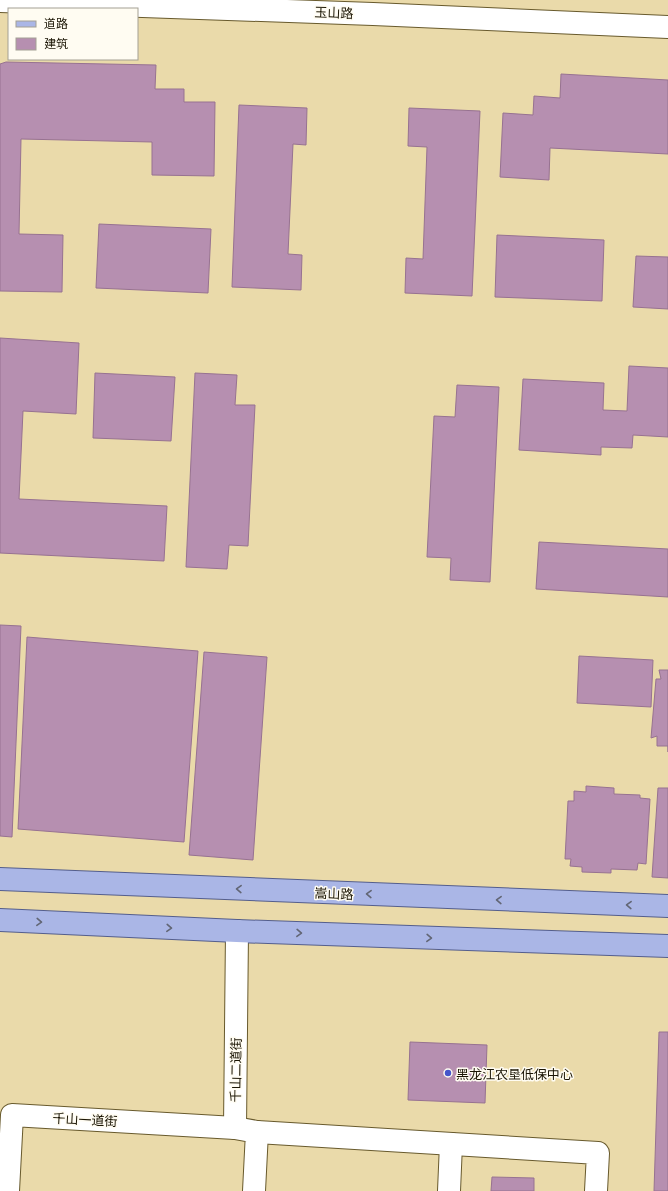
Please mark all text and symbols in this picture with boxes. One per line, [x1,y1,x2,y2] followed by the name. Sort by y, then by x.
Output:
[314,3,354,21] street label: 玉山路
[8,8,138,60] legend
[44,15,68,31] text: 道路
[44,35,68,51] text: 建筑
[314,884,354,902] street label: 嵩山路
[236,885,242,893] one-way arrow
[366,890,372,899] one-way arrow
[496,895,502,904] one-way arrow
[626,901,632,909] one-way arrow
[36,918,42,926] one-way arrow
[166,924,172,932] one-way arrow
[296,929,302,937] one-way arrow
[426,933,432,942] one-way arrow
[226,1037,244,1103] street label: 千山二道街
[456,1065,573,1082] place label: 黑龙江农垦低保中心
[443,1068,453,1078] marker: 黑龙江农垦低保中心
[52,1109,118,1129] street label: 千山一道街

